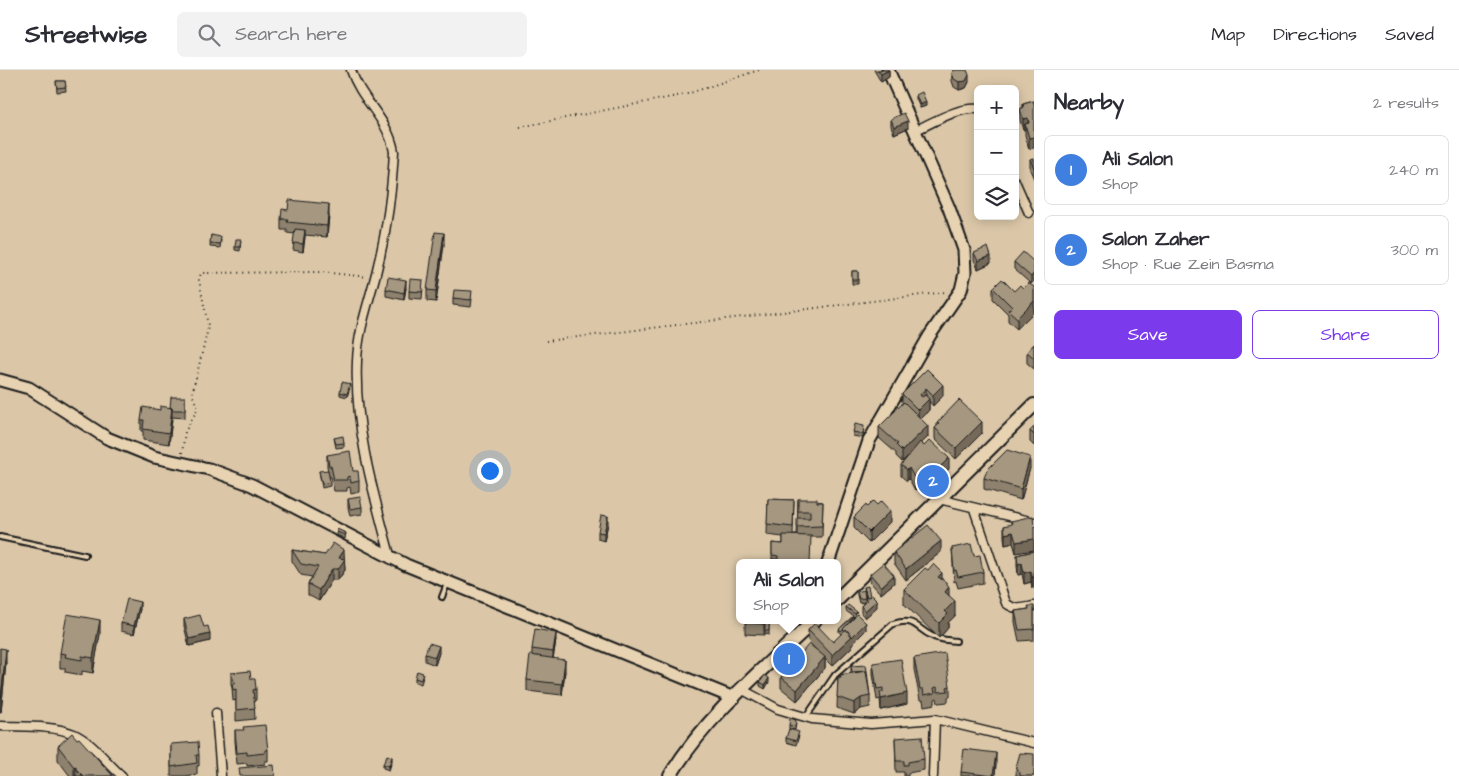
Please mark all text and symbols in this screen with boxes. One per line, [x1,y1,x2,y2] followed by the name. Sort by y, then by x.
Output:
[177,12,527,57] search box
[25,18,147,52] text: Streetwise
[195,21,223,49] icon: search
[235,21,347,48] text: Search here
[1211,22,1245,47] text: Map
[1273,22,1357,47] text: Directions
[1385,22,1434,47] text: Saved
[974,85,1019,220] map controls
[974,85,1019,130] button: +
[1054,88,1124,117] text: Nearby
[1373,92,1439,114] text: 2 results
[974,130,1019,175] button: −
[1102,146,1173,173] text: Ali Salon
[1070,159,1072,181] text: 1
[1389,159,1438,181] text: 240 m
[1102,173,1138,195] text: Shop
[974,175,1019,220] button: layers
[1102,226,1209,253] text: Salon Zaher
[1066,239,1076,261] text: 2
[1391,239,1438,261] text: 300 m
[1102,253,1274,275] text: Shop · Rue Zein Basma
[1054,310,1242,359] button: Save
[1252,310,1439,359] button: Share
[477,458,503,484] your location
[917,462,949,500] pin: 2
[736,559,841,624] popup
[753,567,824,594] text: Ali Salon
[753,594,789,616] text: Shop
[773,640,805,678] pin: 1

